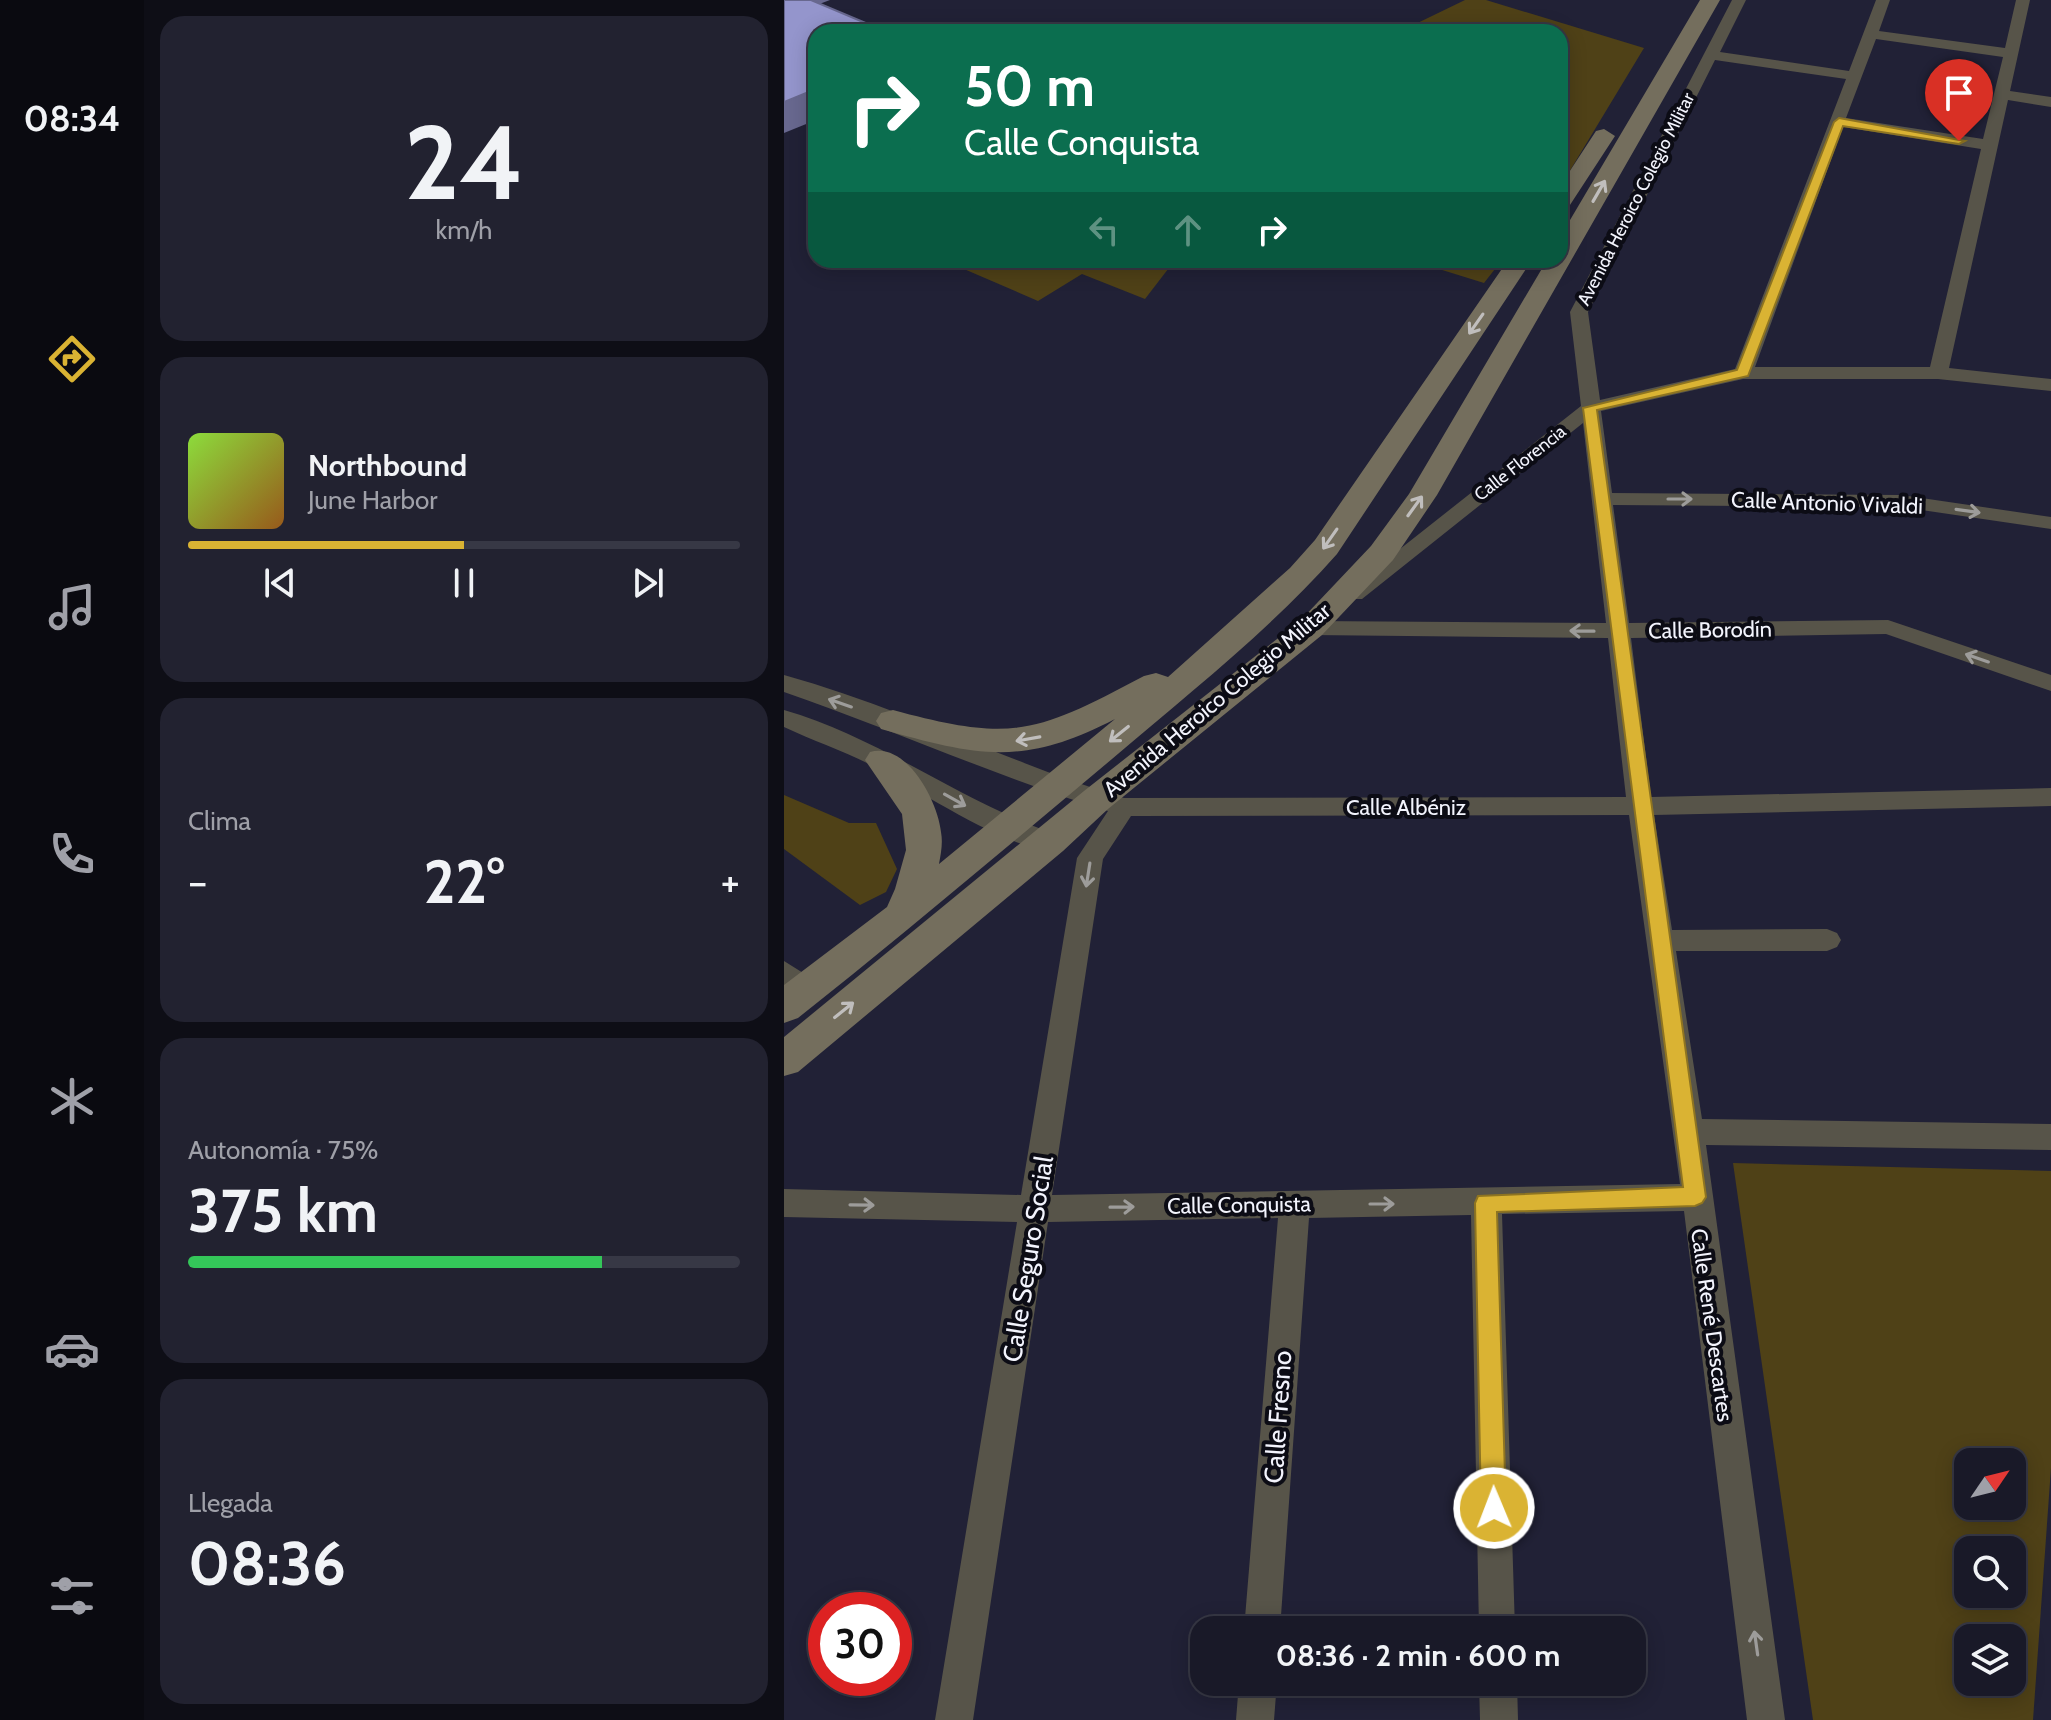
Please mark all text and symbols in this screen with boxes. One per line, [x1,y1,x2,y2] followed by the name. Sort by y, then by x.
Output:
[964,52,1095,120] text: 50 m
[832,56,936,160] icon: right
[1925,59,1993,141] pin
[1937,71,1981,115] icon: arrive
[1573,89,1699,309] street label: Avenida Heroico Colegio Militar
[24,96,120,140] text: 08:34
[404,99,524,225] text: 24
[964,120,1199,164] text: Calle Conquista
[1591,180,1607,203] one-way arrow
[1082,208,1126,252] icon: left
[1166,208,1210,252] icon: ahead
[1250,208,1294,252] icon: right
[436,214,492,246] text: km/h
[1468,313,1484,335] one-way arrow
[44,331,100,387] icon: directions
[1470,420,1570,506] street label: Calle Florencia
[308,447,467,484] text: Northbound
[308,484,437,516] text: June Harbor
[1731,486,1923,520] street label: Calle Antonio Vivaldi
[1666,492,1693,507] one-way arrow
[1407,496,1423,518] one-way arrow
[1954,504,1980,519] one-way arrow
[1322,528,1338,550] one-way arrow
[258,561,302,605] icon: previous
[442,561,486,605] icon: pause
[626,561,670,605] icon: next
[44,579,100,635] icon: music
[1098,597,1336,803] street label: Avenida Heroico Colegio Militar
[1648,615,1772,645] street label: Calle Borodín
[1569,623,1596,639] one-way arrow
[1965,649,1990,664] one-way arrow
[827,694,852,709] one-way arrow
[1109,725,1129,743] one-way arrow
[1015,732,1041,747] one-way arrow
[943,792,966,808] one-way arrow
[1346,794,1466,821] street label: Calle Albéniz
[188,805,251,837] text: Clima
[44,826,100,882] icon: phone
[424,845,504,918] text: 22°
[188,855,207,908] text: −
[721,855,740,908] text: +
[1080,862,1095,887] one-way arrow
[834,1001,854,1019] one-way arrow
[44,1073,100,1129] icon: climate
[188,1134,378,1166] text: Autonomía · 75%
[996,1154,1060,1364] street label: Calle Seguro Social
[188,1174,378,1247] text: 375 km
[1167,1190,1312,1220] street label: Calle Conquista
[1368,1196,1395,1211] one-way arrow
[848,1197,875,1212] one-way arrow
[1108,1199,1135,1215] one-way arrow
[1685,1227,1739,1423] street label: Calle René Descartes
[44,1321,100,1377] icon: car
[1257,1350,1299,1484] street label: Calle Fresno
[1954,1448,2026,1520] north arrow
[1954,1448,2026,1696] map controls
[1452,1466,1536,1550] position arrow
[188,1487,273,1519] text: Llegada
[188,1527,346,1600] text: 08:36
[1954,1536,2026,1608] button: search
[44,1568,100,1624] icon: filters
[808,1592,912,1696] speed limit sign: 30
[1954,1624,2026,1696] button: layers
[1748,1631,1763,1656] one-way arrow
[1276,1637,1560,1674] text: 08:36 · 2 min · 600 m

